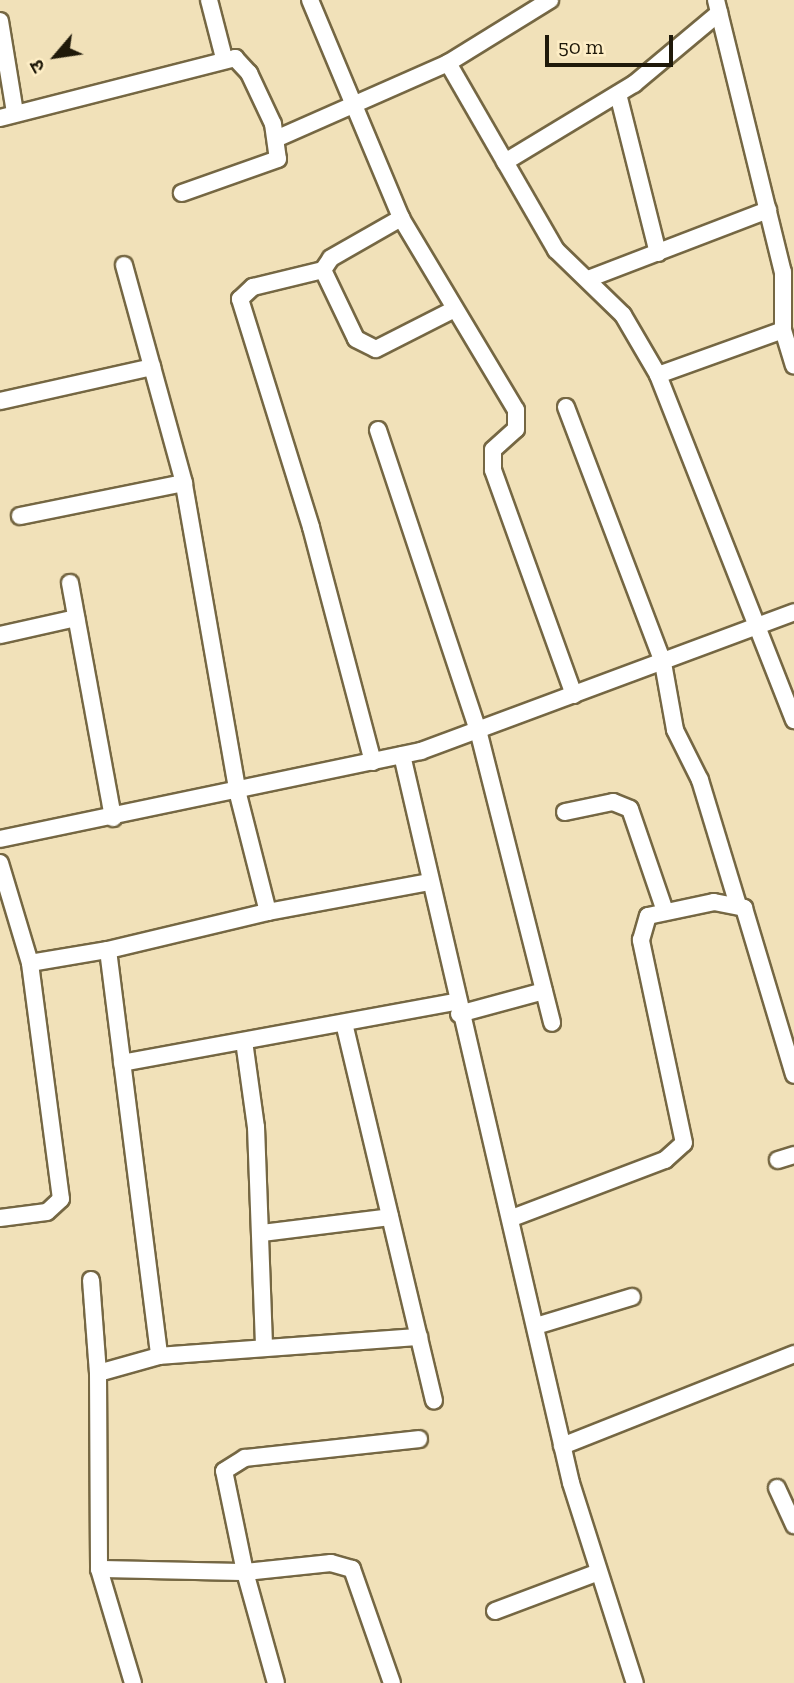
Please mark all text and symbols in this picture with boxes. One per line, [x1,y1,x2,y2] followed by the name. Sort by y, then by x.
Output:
[21,21,91,91] north arrow
[549,21,677,65] scale bar
[558,34,604,59] text: 50 m
[24,56,50,77] text: उ

